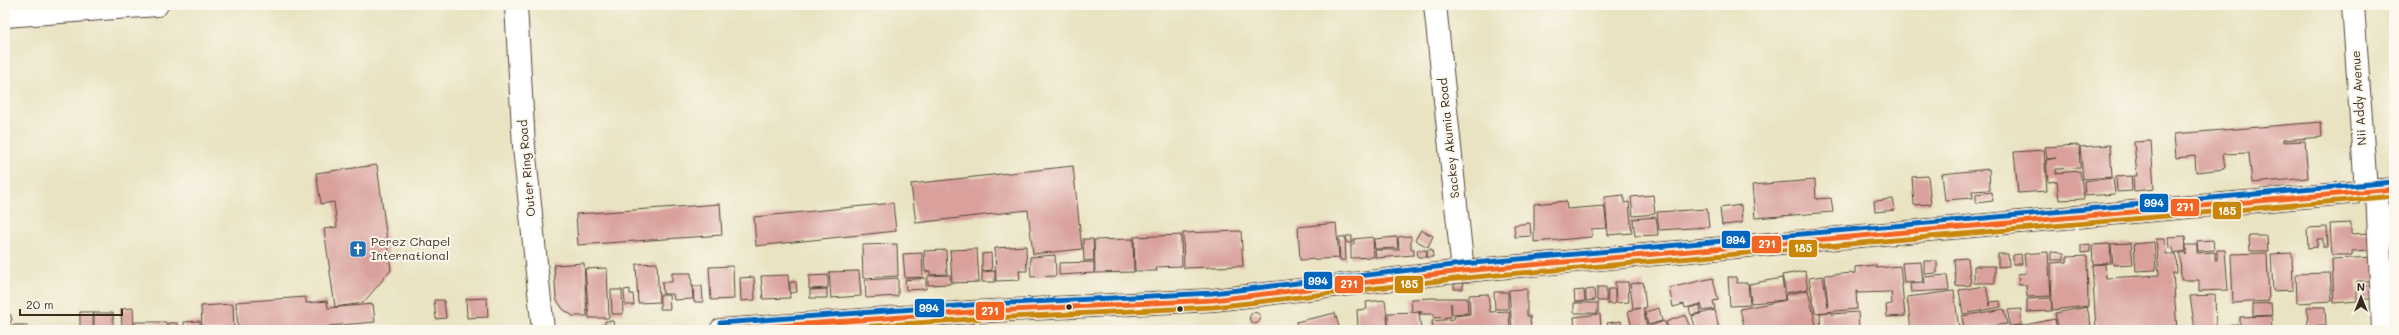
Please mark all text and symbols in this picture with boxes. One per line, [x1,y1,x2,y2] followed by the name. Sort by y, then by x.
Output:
[2347,50,2369,146] street label: Nii Addy Avenue
[1434,77,1462,199] street label: Sackey Akumia Road
[514,119,538,217] street label: Outer Ring Road
[2139,193,2169,213] line badge: 994
[2144,195,2164,210] text: 994
[2170,198,2200,217] line badge: 271
[2176,199,2194,214] text: 271
[2212,201,2242,220] line badge: 185
[2218,203,2237,218] text: 185
[1721,230,1751,249] line badge: 994
[1726,232,1746,247] text: 994
[371,233,450,263] place label: Perez Chapel International
[1751,235,1782,254] line badge: 271
[1758,236,1776,251] text: 271
[348,239,368,259] church icon: Perez Chapel International
[1788,239,1818,258] line badge: 185
[1794,240,1813,255] text: 185
[1303,271,1333,290] line badge: 994
[1308,273,1328,288] text: 994
[1334,275,1364,294] line badge: 271
[1394,275,1424,294] line badge: 185
[1340,276,1358,291] text: 271
[1400,276,1419,291] text: 185
[2341,277,2381,317] north arrow
[2357,279,2365,294] text: N
[20,291,122,317] scale bar
[26,296,54,312] text: 20 m
[914,298,945,318] line badge: 994
[919,300,939,315] text: 994
[975,301,1005,321] line badge: 271
[1064,302,1074,312] unlabelled marker
[981,303,999,318] text: 271
[1175,304,1185,314] unlabelled marker

